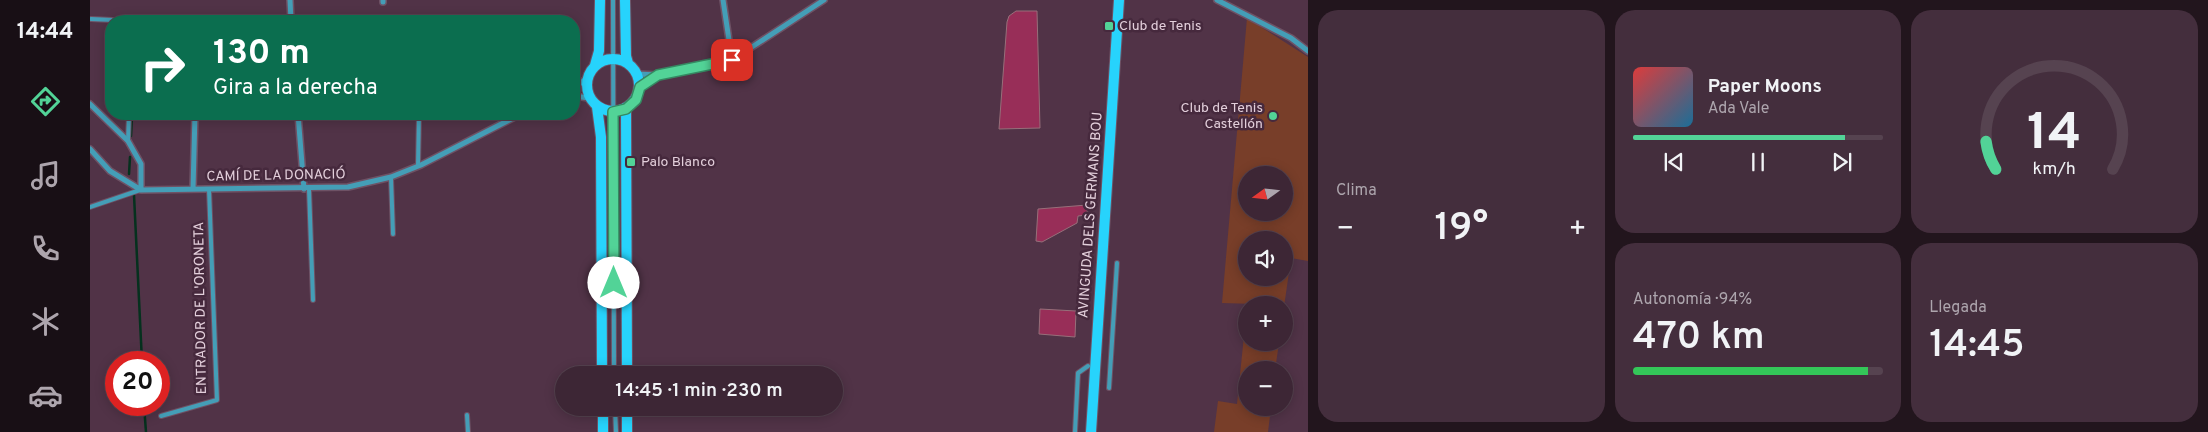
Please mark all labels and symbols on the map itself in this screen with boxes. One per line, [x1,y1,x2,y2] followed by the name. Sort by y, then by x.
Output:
[1119,18,1201,35] place label: Club de Tenis
[1103,20,1115,32] marker: Club de Tenis
[711,39,753,81] pin
[1181,100,1263,133] place label: Club de Tenis Castellón
[1267,110,1279,122] marker: Club de Tenis Castellón
[1075,111,1107,319] street label: AVINGUDA DELS GERMANS BOU
[641,154,715,171] place label: Palo Blanco
[625,156,637,168] marker: Palo Blanco
[206,165,346,186] street label: CAMÍ DE LA DONACIÓ
[1238,166,1292,221] north arrow
[191,222,211,394] street label: ENTRADOR DE L'ORONETA
[587,256,639,308] position arrow
[105,351,170,416] speed limit sign: 20

